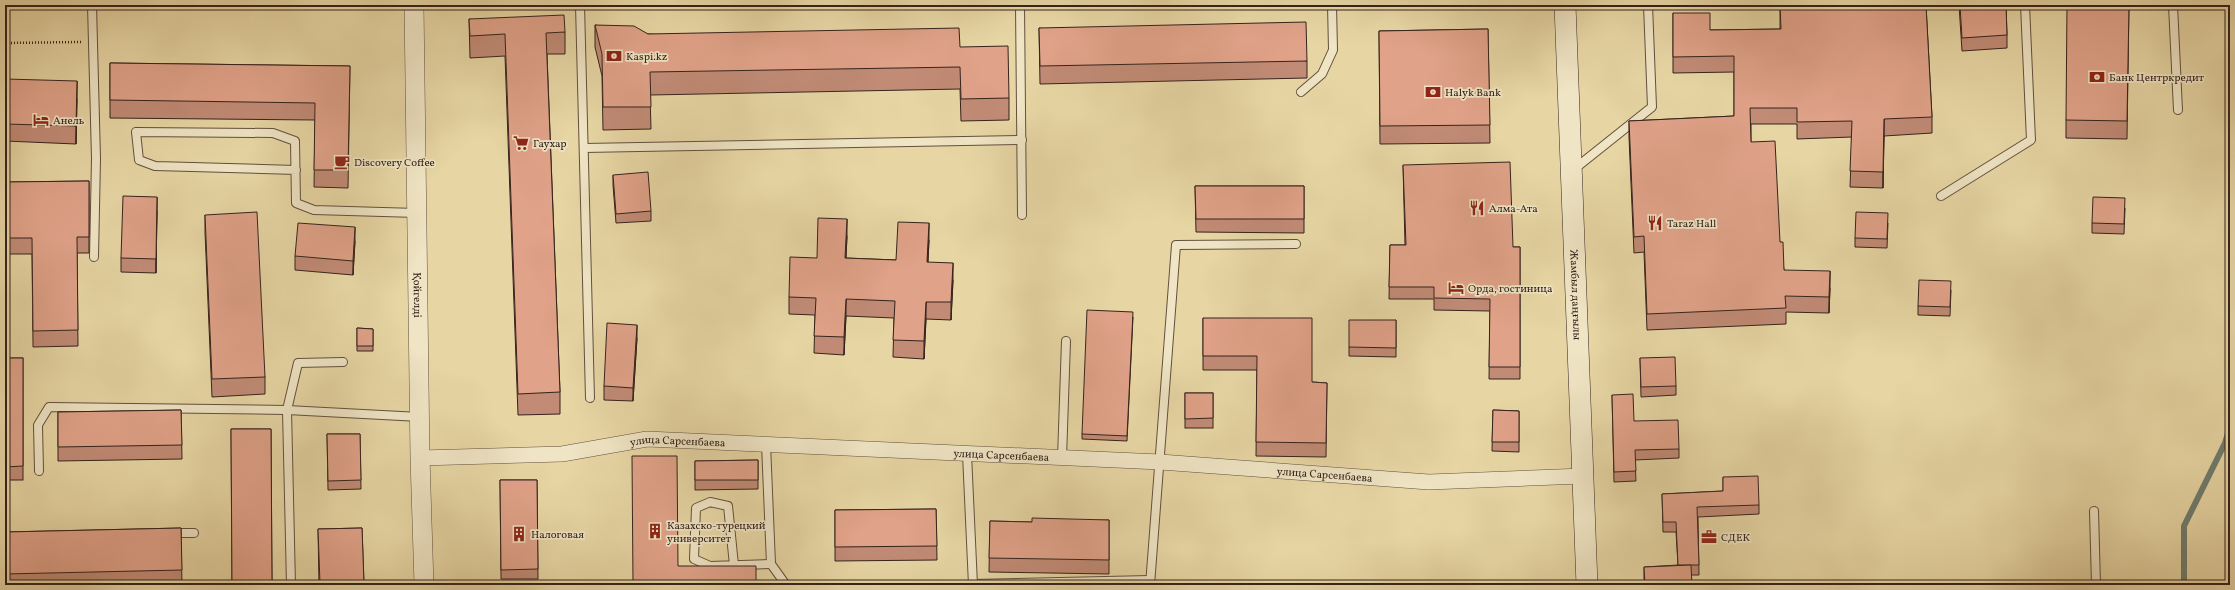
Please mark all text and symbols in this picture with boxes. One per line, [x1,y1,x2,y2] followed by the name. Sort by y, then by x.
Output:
[605,47,623,65] bank icon: Kaspi.kz
[626,50,668,65] place label: Kaspi.kz
[2088,68,2106,86] bank icon: Банк Центркредит
[2109,71,2205,86] place label: Банк Центркредит
[1424,83,1442,101] bank icon: Halyk Bank
[1445,86,1501,101] place label: Halyk Bank
[32,111,50,129] hotel icon: Анель
[53,114,85,129] place label: Анель
[512,134,530,152] supermarket icon: Гаухар
[533,137,567,152] place label: Гаухар
[333,153,351,171] cafe icon: Discovery Coffee
[354,156,435,171] place label: Discovery Coffee
[1468,199,1486,217] restaurant icon: Алма-Ата
[1489,202,1538,217] place label: Алма-Ата
[1646,214,1664,232] restaurant icon: Taraz Hall
[1667,217,1716,232] place label: Taraz Hall
[1565,249,1584,341] street label: Жамбыл даңғылы
[409,272,424,318] street label: Қойгелді
[1447,279,1465,297] hotel icon: Орда, гостиница
[1468,282,1553,297] place label: Орда, гостиница
[629,433,726,452] street label: улица Сарсенбаева
[953,447,1050,466] street label: улица Сарсенбаева
[1276,465,1373,487] street label: улица Сарсенбаева
[667,519,766,547] place label: Казахско-турецкий университет
[646,522,664,540] building icon: Казахско-турецкий университет
[510,525,528,543] building icon: Налоговая
[531,528,584,543] place label: Налоговая
[1700,528,1718,546] office icon: СДЕК
[1721,531,1751,546] place label: СДЕК

